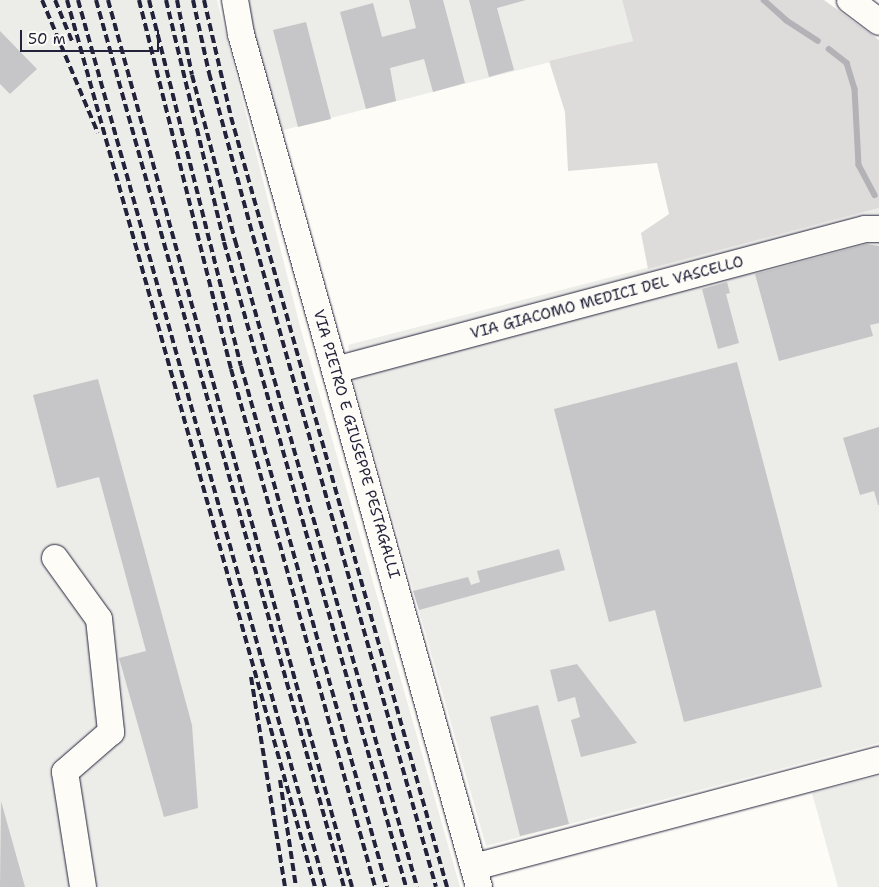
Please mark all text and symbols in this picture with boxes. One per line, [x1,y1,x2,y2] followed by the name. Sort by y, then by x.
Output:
[22,20,161,52] scale bar
[28,29,66,49] text: 50 m
[468,253,746,343] street label: VIA GIACOMO MEDICI DEL VASCELLO
[309,308,403,580] street label: VIA PIETRO E GIUSEPPE PESTAGALLI

